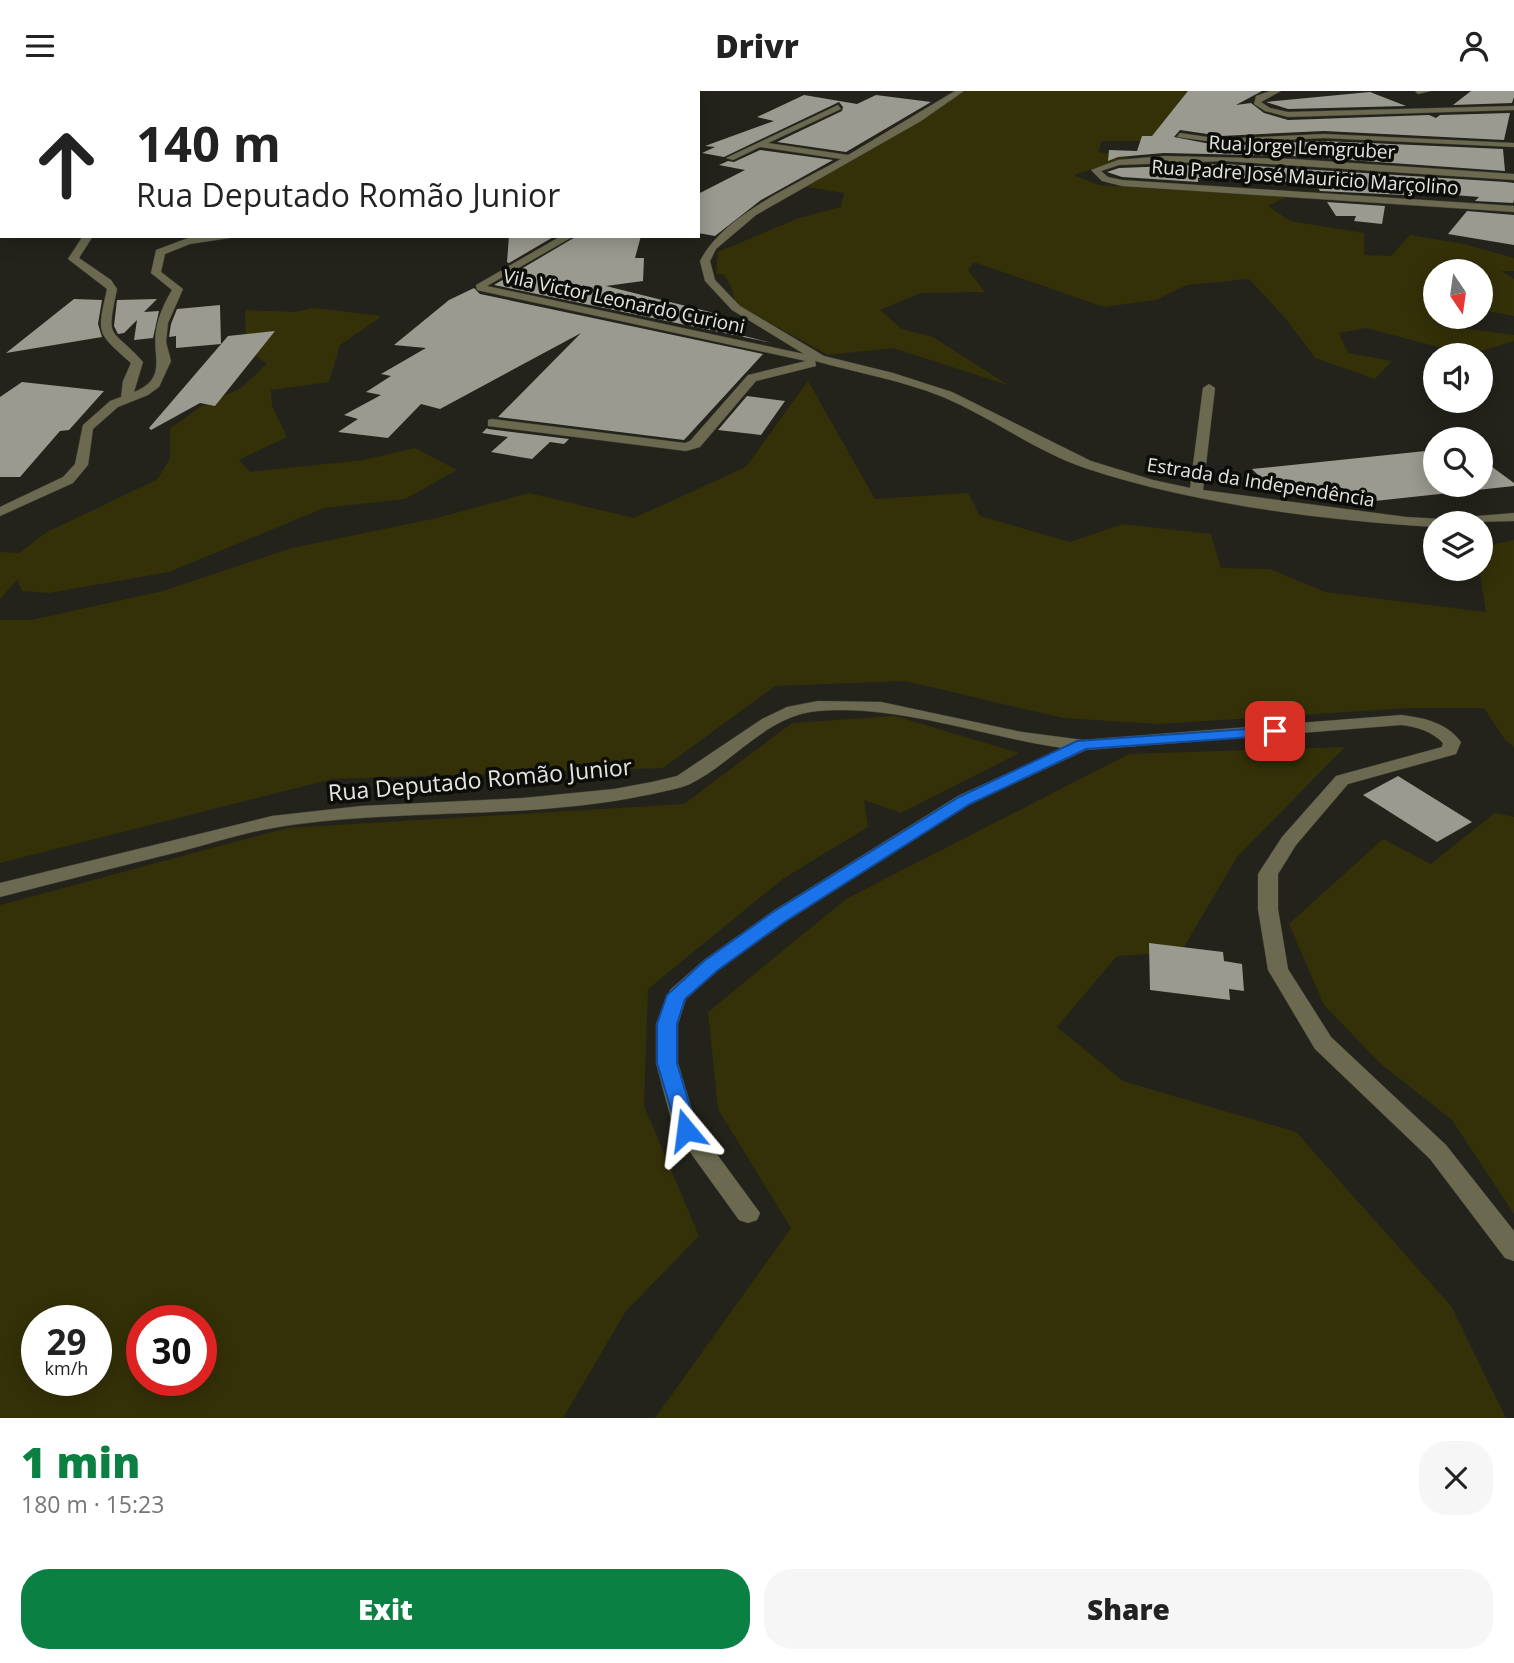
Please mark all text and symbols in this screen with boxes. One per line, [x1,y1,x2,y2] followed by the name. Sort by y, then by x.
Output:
[715,24,799,67] text: Drivr
[21,27,59,65] icon: menu
[1455,27,1493,65] icon: person
[136,110,281,176] text: 140 m
[21,119,112,210] icon: ahead
[1208,129,1396,165] street label: Rua Jorge Lemgruber
[1151,153,1459,201] street label: Rua Padre José Mauricio Marçolino
[136,173,560,216] text: Rua Deputado Romão Junior
[1423,259,1493,329] north arrow
[1423,259,1493,581] map controls
[501,263,747,339] street label: Vila Victor Leonardo Curioni
[1423,343,1493,413] button: sound
[1423,427,1493,497] button: search
[1145,451,1377,513] street label: Estrada da Independência
[1423,511,1493,581] button: layers
[1245,701,1305,761] pin
[1256,712,1294,750] icon: arrive
[327,750,634,808] street label: Rua Deputado Romão Junior
[649,1093,723,1167] position arrow
[126,1305,217,1396] speed limit sign: 30
[46,1318,87,1365] text: 29
[45,1356,88,1380] text: km/h
[21,1433,140,1490] text: 1 min
[1419,1441,1493,1515] button: close
[21,1488,164,1520] text: 180 m · 15:23
[21,1569,750,1649] button: Exit
[764,1569,1493,1649] button: Share

